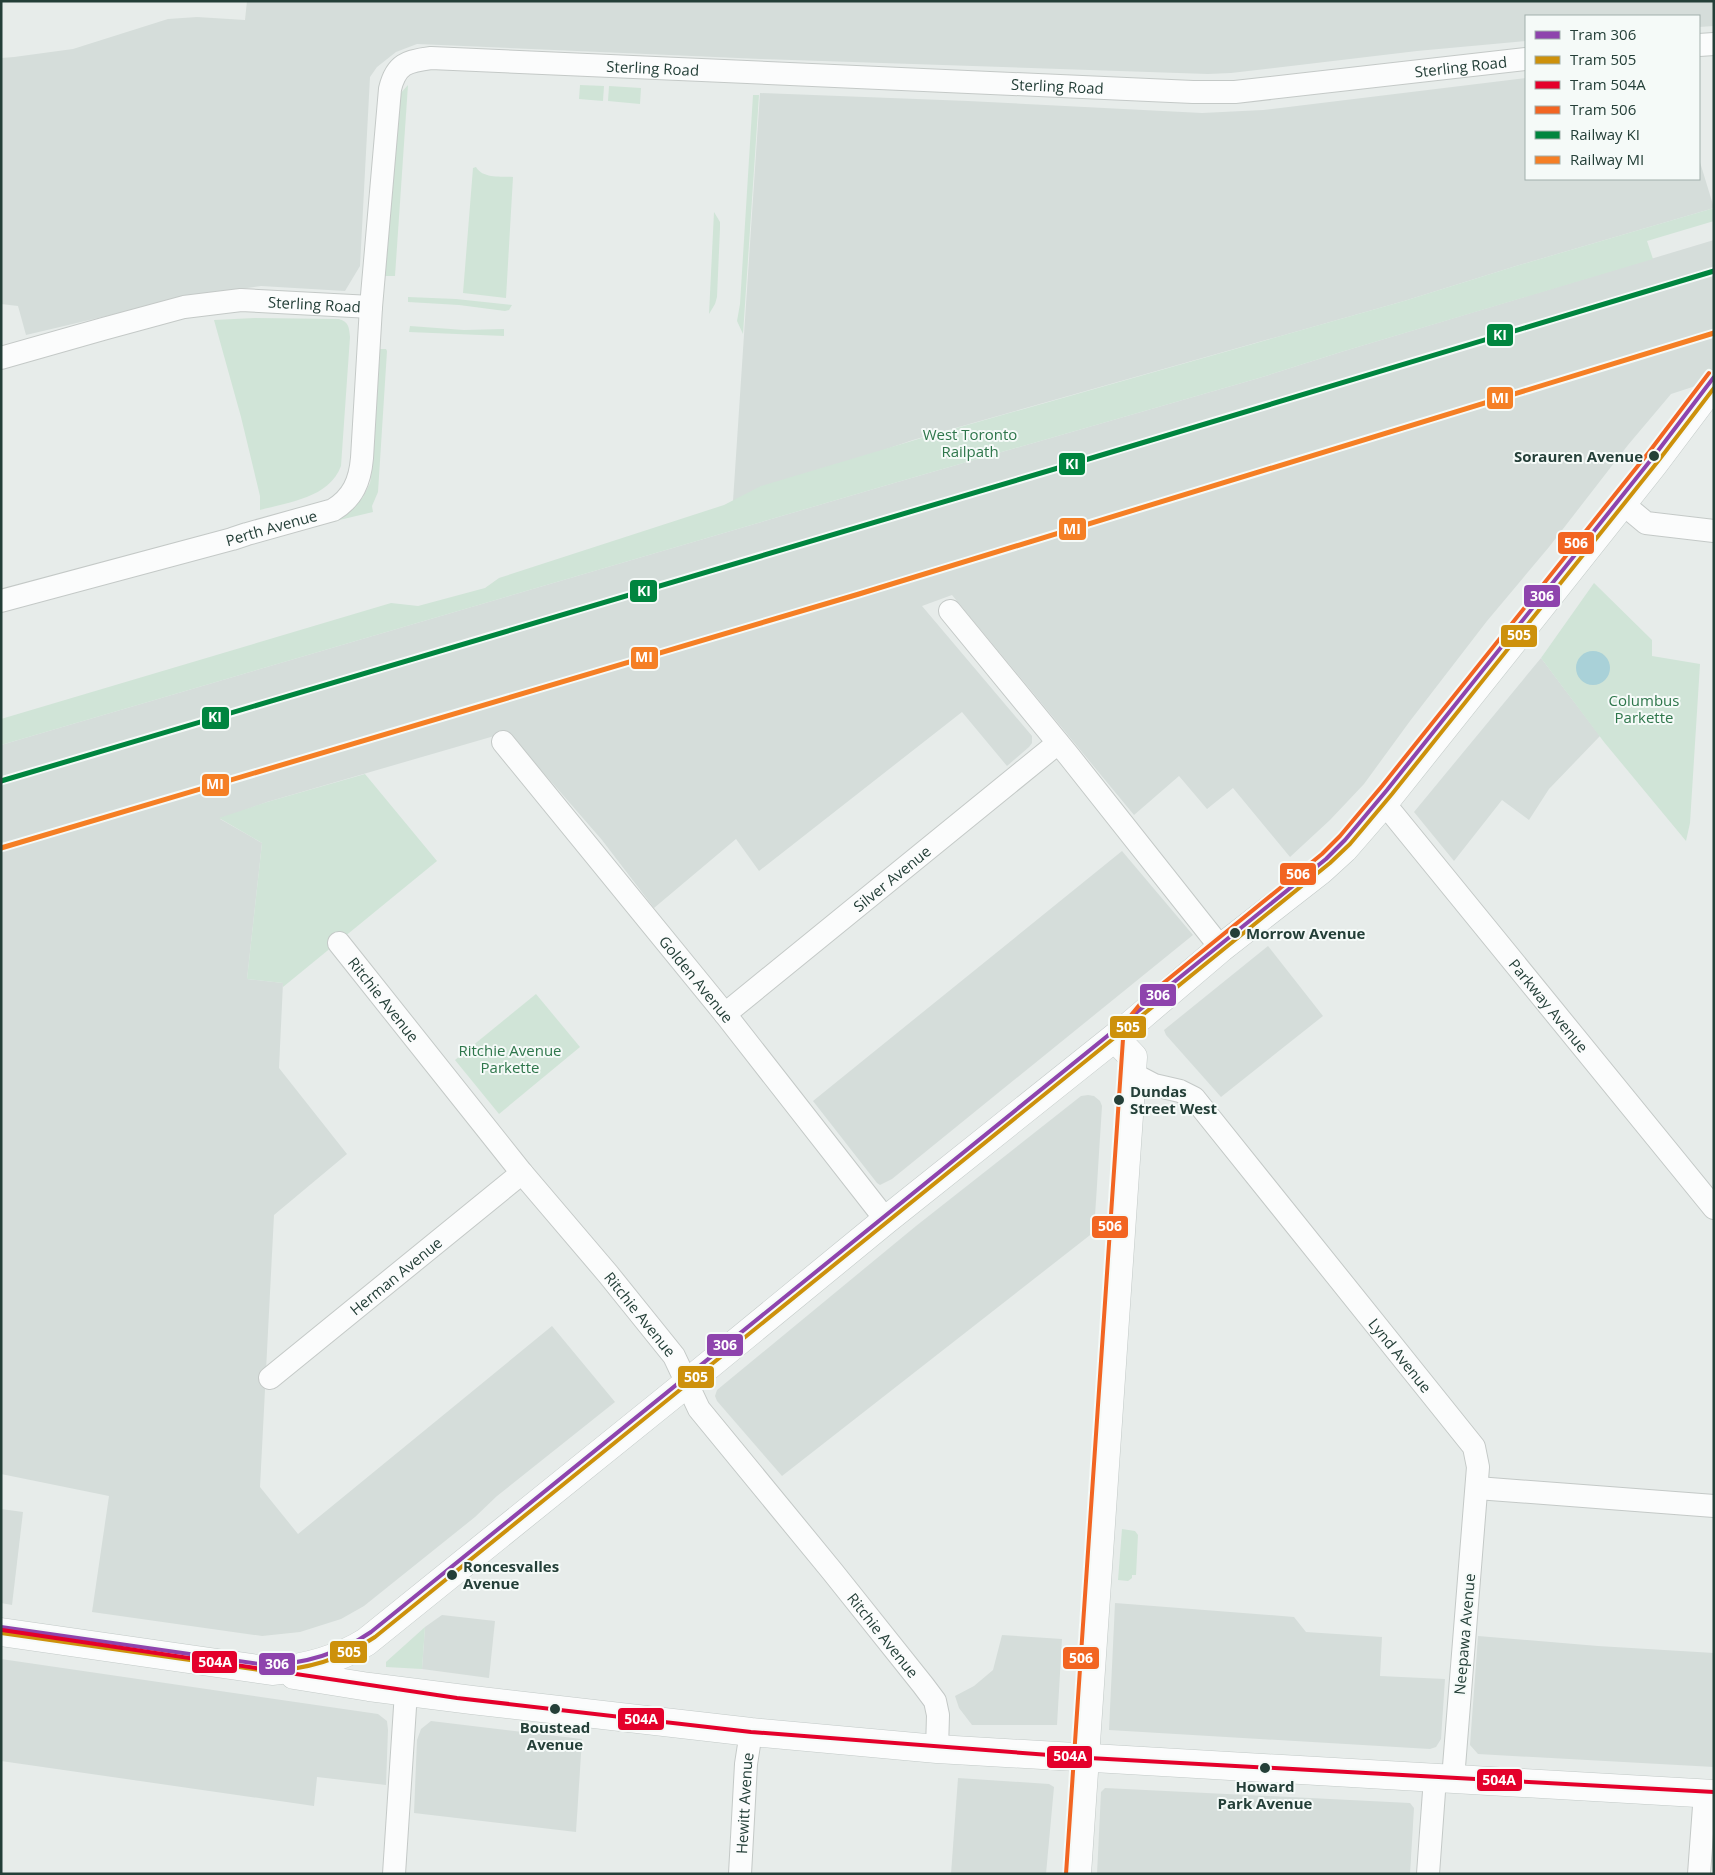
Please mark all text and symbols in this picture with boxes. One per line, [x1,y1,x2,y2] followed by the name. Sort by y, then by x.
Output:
[1525,15,1700,180] legend
[1570,24,1636,44] text: Tram 306
[1570,49,1636,69] text: Tram 505
[1413,51,1508,82] street label: Sterling Road
[606,56,700,80] street label: Sterling Road
[1010,74,1104,98] street label: Sterling Road
[1570,74,1646,94] text: Tram 504A
[1570,99,1636,119] text: Tram 506
[1570,124,1640,144] text: Railway KI
[1570,149,1644,169] text: Railway MI
[268,291,361,316] street label: Sterling Road
[1486,323,1514,347] line badge: KI
[1493,325,1507,344] text: KI
[1486,386,1514,410] line badge: MI
[1491,388,1509,407] text: MI
[923,424,1017,461] park label: West Toronto Railpath
[1514,446,1643,466] place label: Sorauren Avenue
[1647,449,1661,463] marker: Sorauren Avenue
[1058,452,1086,476] line badge: KI
[1065,454,1079,473] text: KI
[223,505,319,550] street label: Perth Avenue
[1058,517,1087,541] line badge: MI
[1063,519,1081,538] text: MI
[1557,531,1595,555] line badge: 506
[1564,533,1588,552] text: 506
[629,579,658,603] line badge: KI
[637,581,651,600] text: KI
[1523,584,1561,608] line badge: 306
[1530,586,1554,605] text: 306
[1500,624,1538,648] line badge: 505
[1507,625,1531,644] text: 505
[630,646,659,670] line badge: MI
[635,647,653,666] text: MI
[1609,690,1679,727] park label: Columbus Parkette
[201,706,230,730] line badge: KI
[208,707,222,726] text: KI
[201,773,230,797] line badge: MI
[206,774,224,793] text: MI
[849,841,935,916] street label: Silver Avenue
[1279,862,1317,886] line badge: 506
[1286,864,1310,883] text: 506
[1246,923,1366,943] place label: Morrow Avenue
[1228,926,1242,940] marker: Morrow Avenue
[655,931,738,1027] street label: Golden Avenue
[344,953,424,1046] street label: Ritchie Avenue
[1505,954,1593,1056] street label: Parkway Avenue
[1139,983,1177,1007] line badge: 306
[1146,985,1170,1004] text: 306
[1109,1015,1147,1039] line badge: 505
[1116,1017,1140,1036] text: 505
[458,1040,562,1077] park label: Ritchie Avenue Parkette
[1130,1081,1218,1118] place label: Dundas Street West
[1112,1093,1126,1107] marker: Dundas Street West
[1091,1215,1129,1239] line badge: 506
[1098,1216,1122,1235] text: 506
[345,1232,446,1319] street label: Herman Avenue
[600,1268,680,1361] street label: Ritchie Avenue
[1364,1314,1436,1397] street label: Lynd Avenue
[706,1333,744,1357] line badge: 306
[713,1335,737,1354] text: 306
[677,1365,715,1389] line badge: 505
[684,1367,708,1386] text: 505
[463,1556,559,1593] place label: Roncesvalles Avenue
[445,1568,459,1582] marker: Roncesvalles Avenue
[1449,1572,1479,1696] street label: Neepawa Avenue
[843,1588,923,1682] street label: Ritchie Avenue
[329,1640,368,1664] line badge: 505
[337,1642,361,1661] text: 505
[1062,1646,1100,1670] line badge: 506
[1069,1648,1093,1667] text: 506
[191,1650,238,1674] line badge: 504A
[198,1652,232,1671] text: 504A
[258,1652,296,1676] line badge: 306
[265,1654,289,1673] text: 306
[548,1702,562,1716] marker: Boustead Avenue
[617,1707,665,1731] line badge: 504A
[624,1709,658,1728] text: 504A
[520,1717,590,1754] place label: Boustead Avenue
[1046,1745,1093,1769] line badge: 504A
[1053,1746,1087,1765] text: 504A
[731,1751,758,1854] street label: Hewitt Avenue
[1258,1761,1272,1775] marker: Howard Park Avenue
[1476,1768,1523,1792] line badge: 504A
[1482,1770,1516,1789] text: 504A
[1218,1776,1313,1813] place label: Howard Park Avenue

